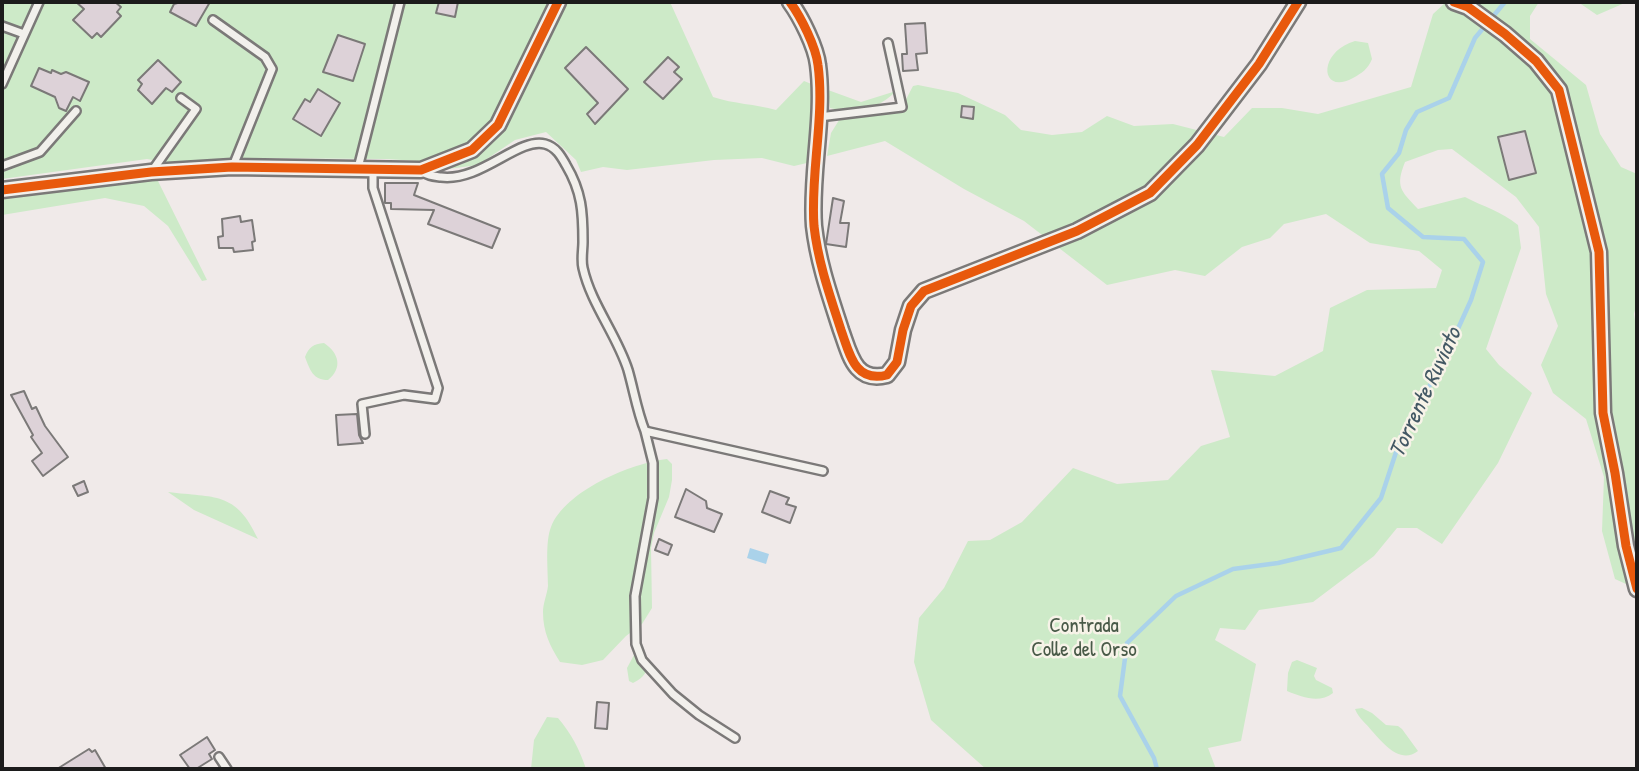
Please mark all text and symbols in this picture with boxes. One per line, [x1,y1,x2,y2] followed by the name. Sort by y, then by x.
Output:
[1384,324,1468,462] water label: Torrente Ruviato
[1031,613,1137,663] park label: Contrada Colle del Orso

